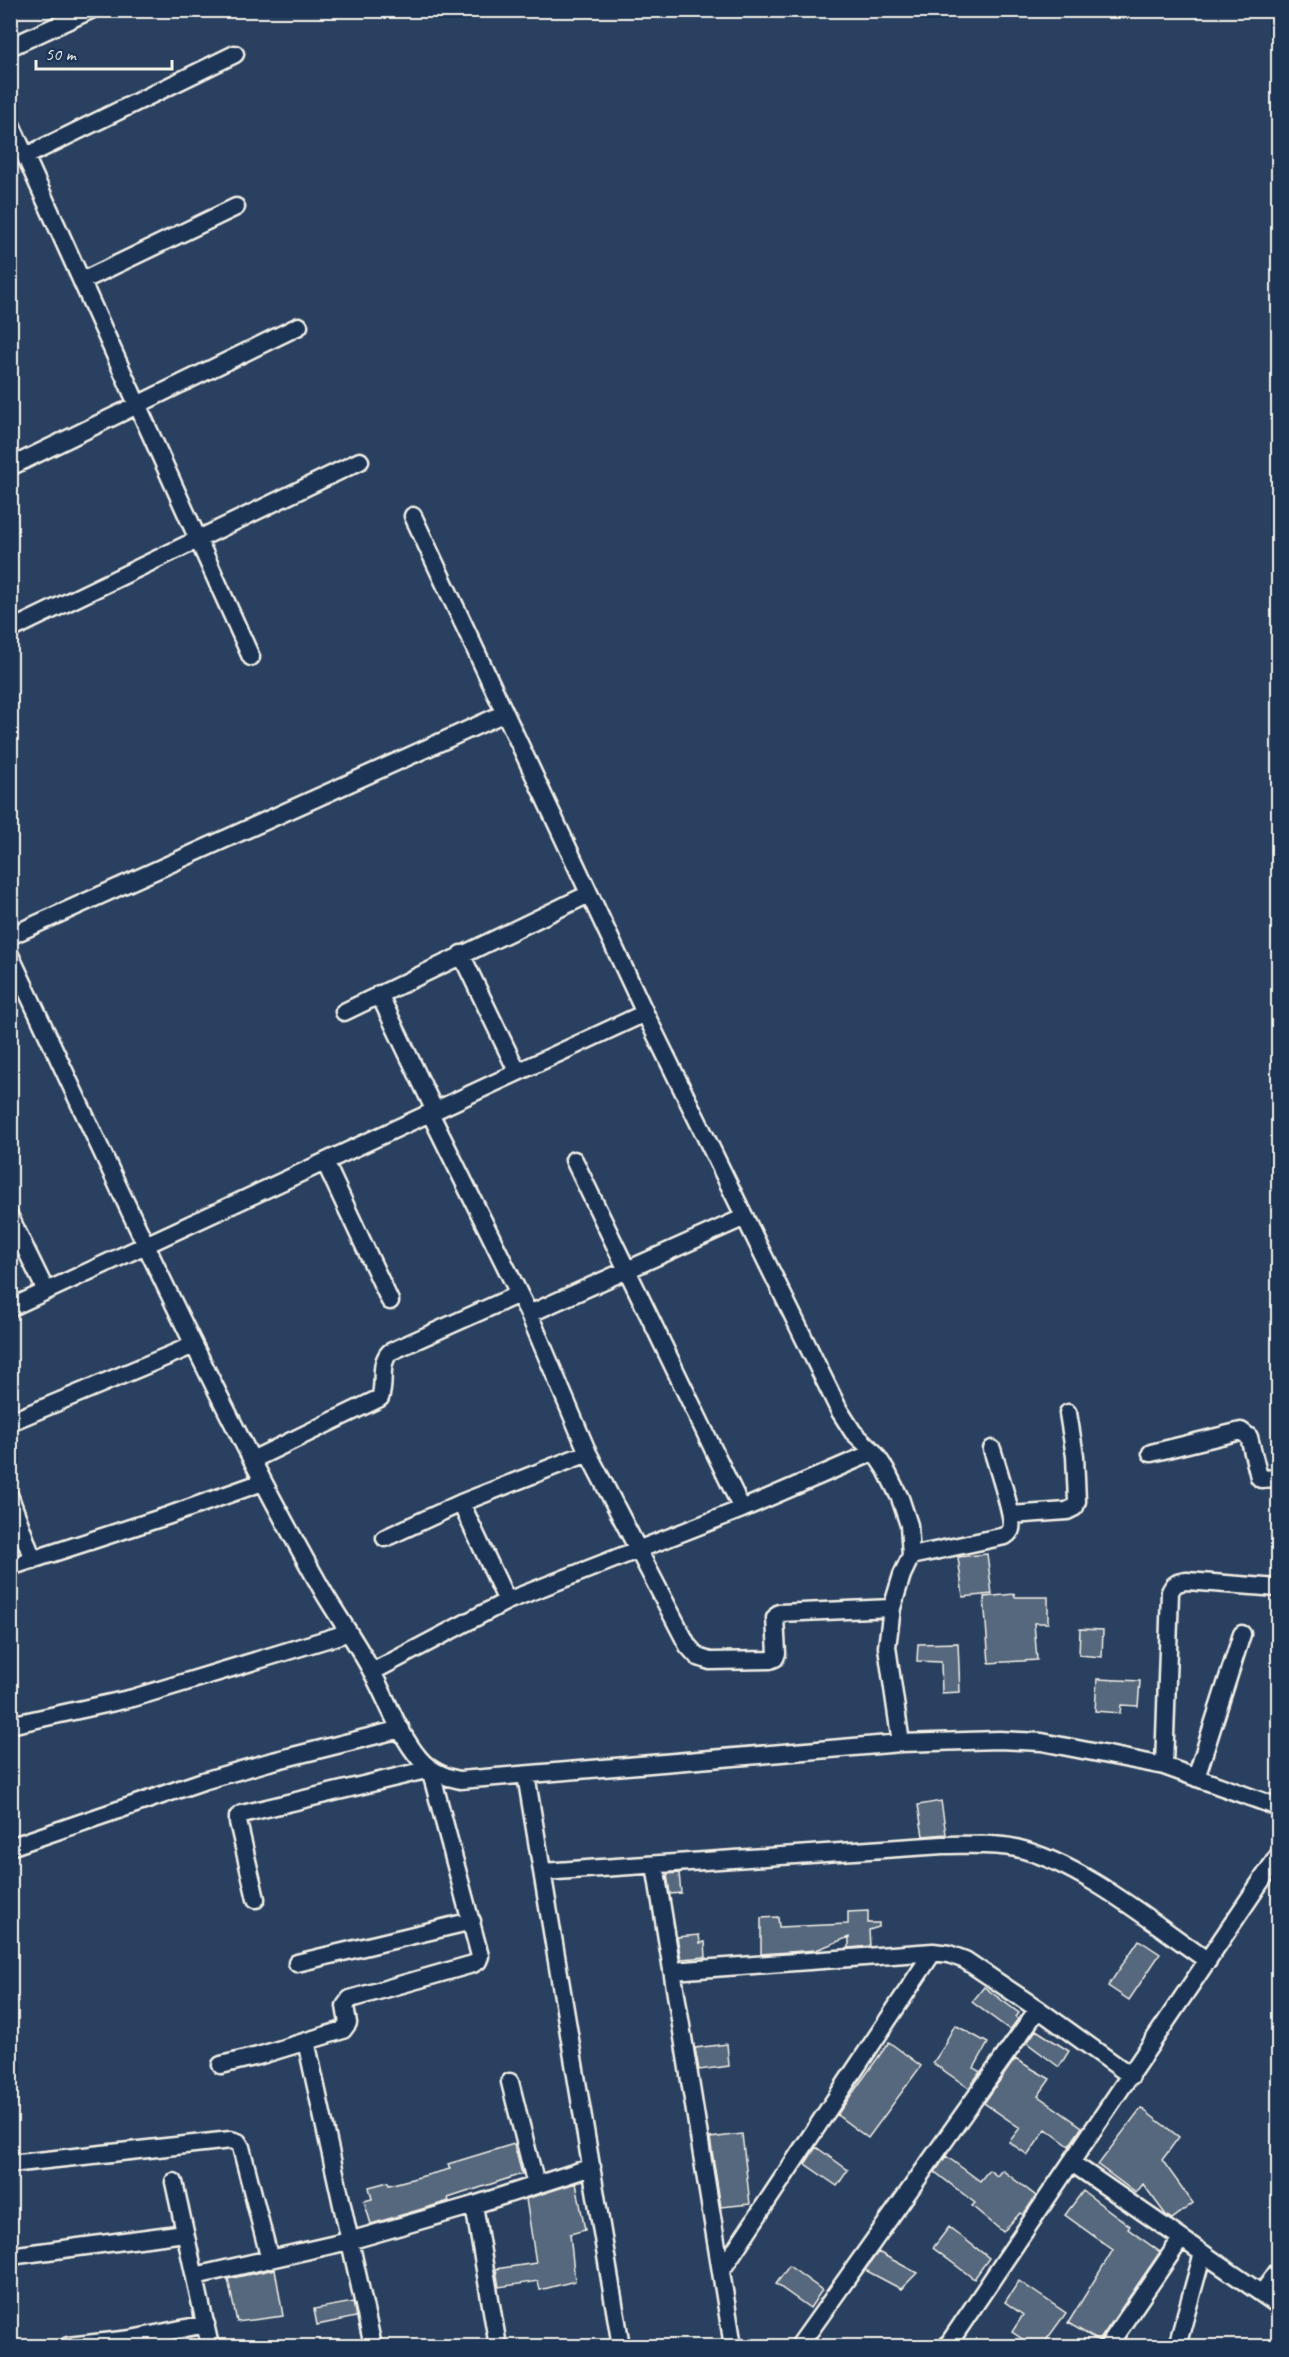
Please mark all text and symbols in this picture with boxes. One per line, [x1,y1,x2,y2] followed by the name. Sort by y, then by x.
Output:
[36,33,172,71] scale bar
[45,43,78,65] text: 50 m

